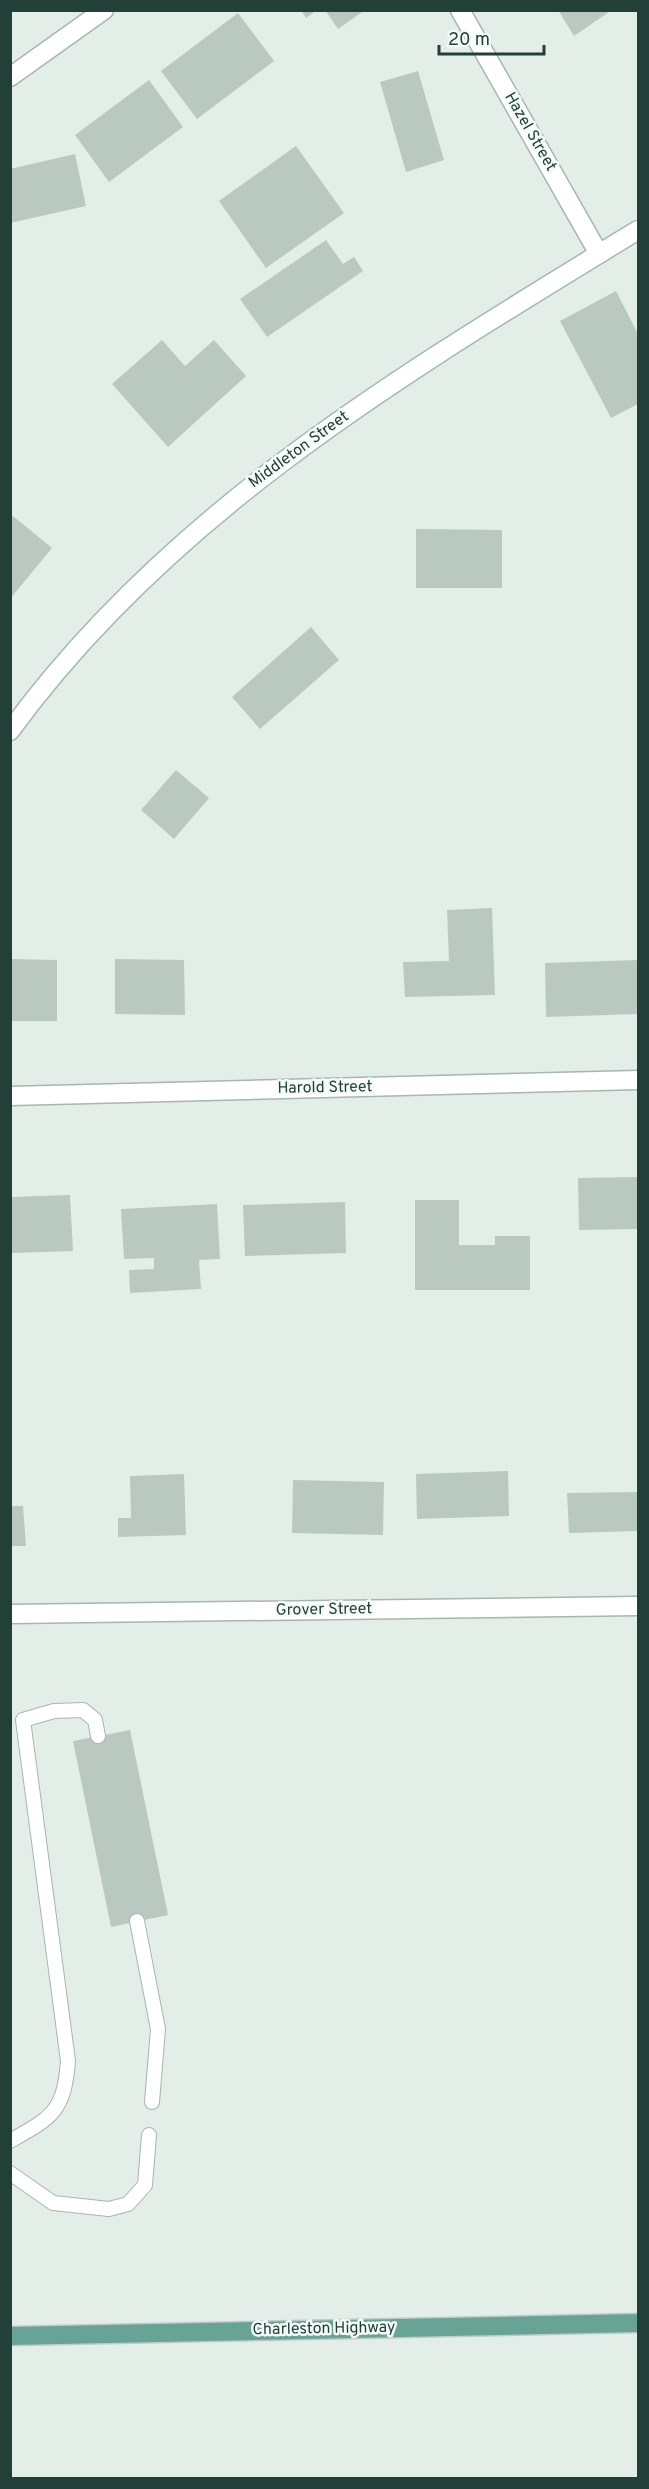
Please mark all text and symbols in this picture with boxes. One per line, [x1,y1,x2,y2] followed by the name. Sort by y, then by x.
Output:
[439,18,544,56] scale bar
[448,29,490,52] text: 20 m
[499,89,561,175] street label: Hazel Street
[245,407,353,493] street label: Middleton Street
[277,1077,373,1099] street label: Harold Street
[276,1599,372,1621] street label: Grover Street
[252,2318,396,2340] street label: Charleston Highway

